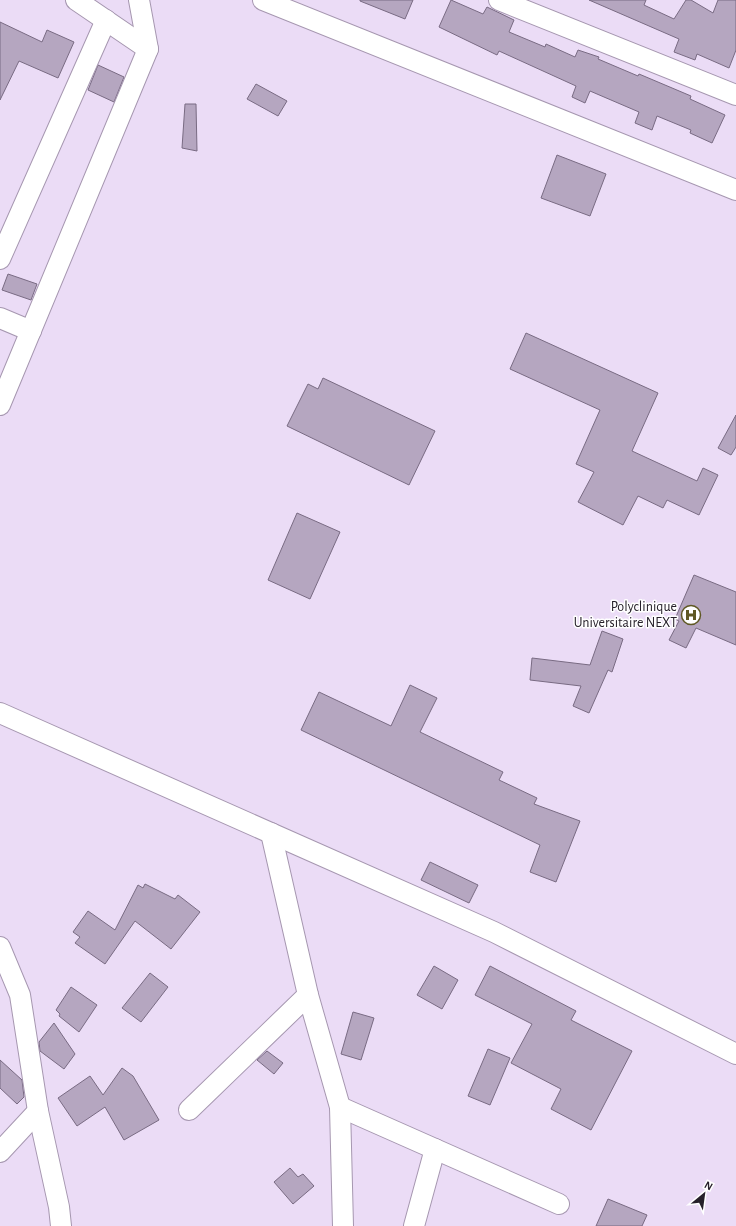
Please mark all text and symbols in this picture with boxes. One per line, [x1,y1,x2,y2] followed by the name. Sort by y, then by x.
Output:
[574,600,677,630] place label: Polyclinique Universitaire NEXT
[680,604,702,626] hospital icon: Polyclinique Universitaire NEXT
[684,1174,724,1214] north arrow
[703,1179,715,1192] text: N

